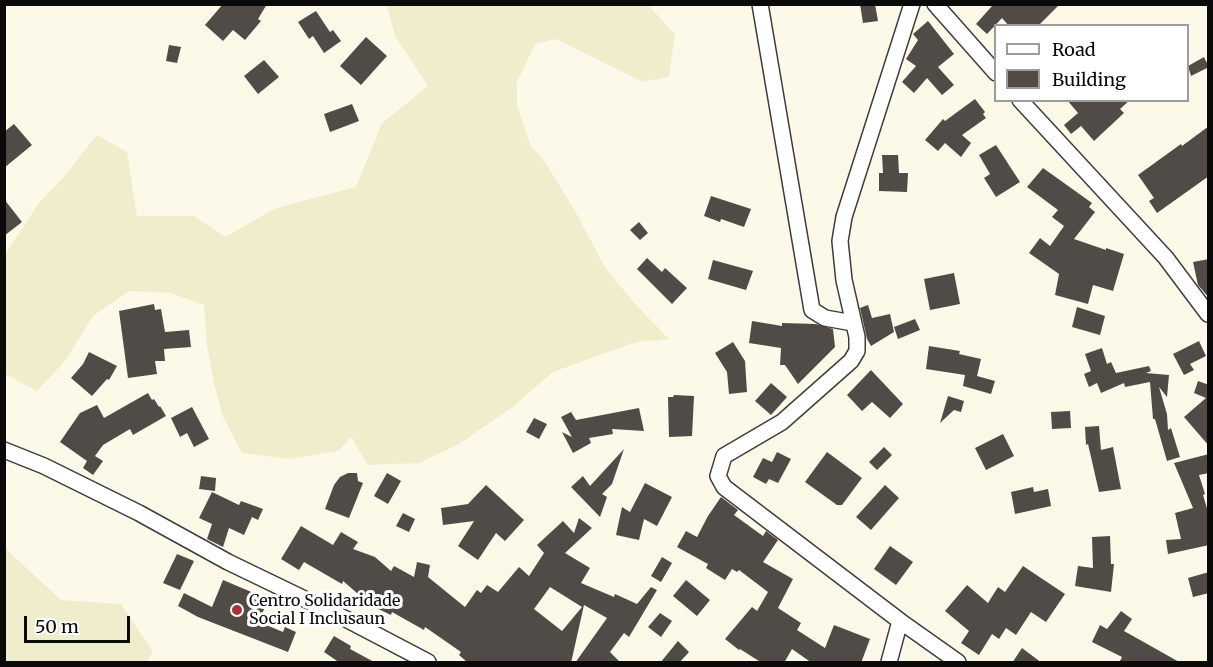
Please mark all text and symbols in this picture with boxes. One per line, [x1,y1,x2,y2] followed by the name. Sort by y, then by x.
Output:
[994,24,1189,102] legend
[1052,38,1096,61] text: Road
[1052,68,1126,91] text: Building
[249,591,400,629] place label: Centro Solidaridade Social I Inclusaun
[230,603,244,617] marker: Centro Solidaridade Social I Inclusaun
[27,604,134,642] scale bar
[35,615,79,638] text: 50 m

